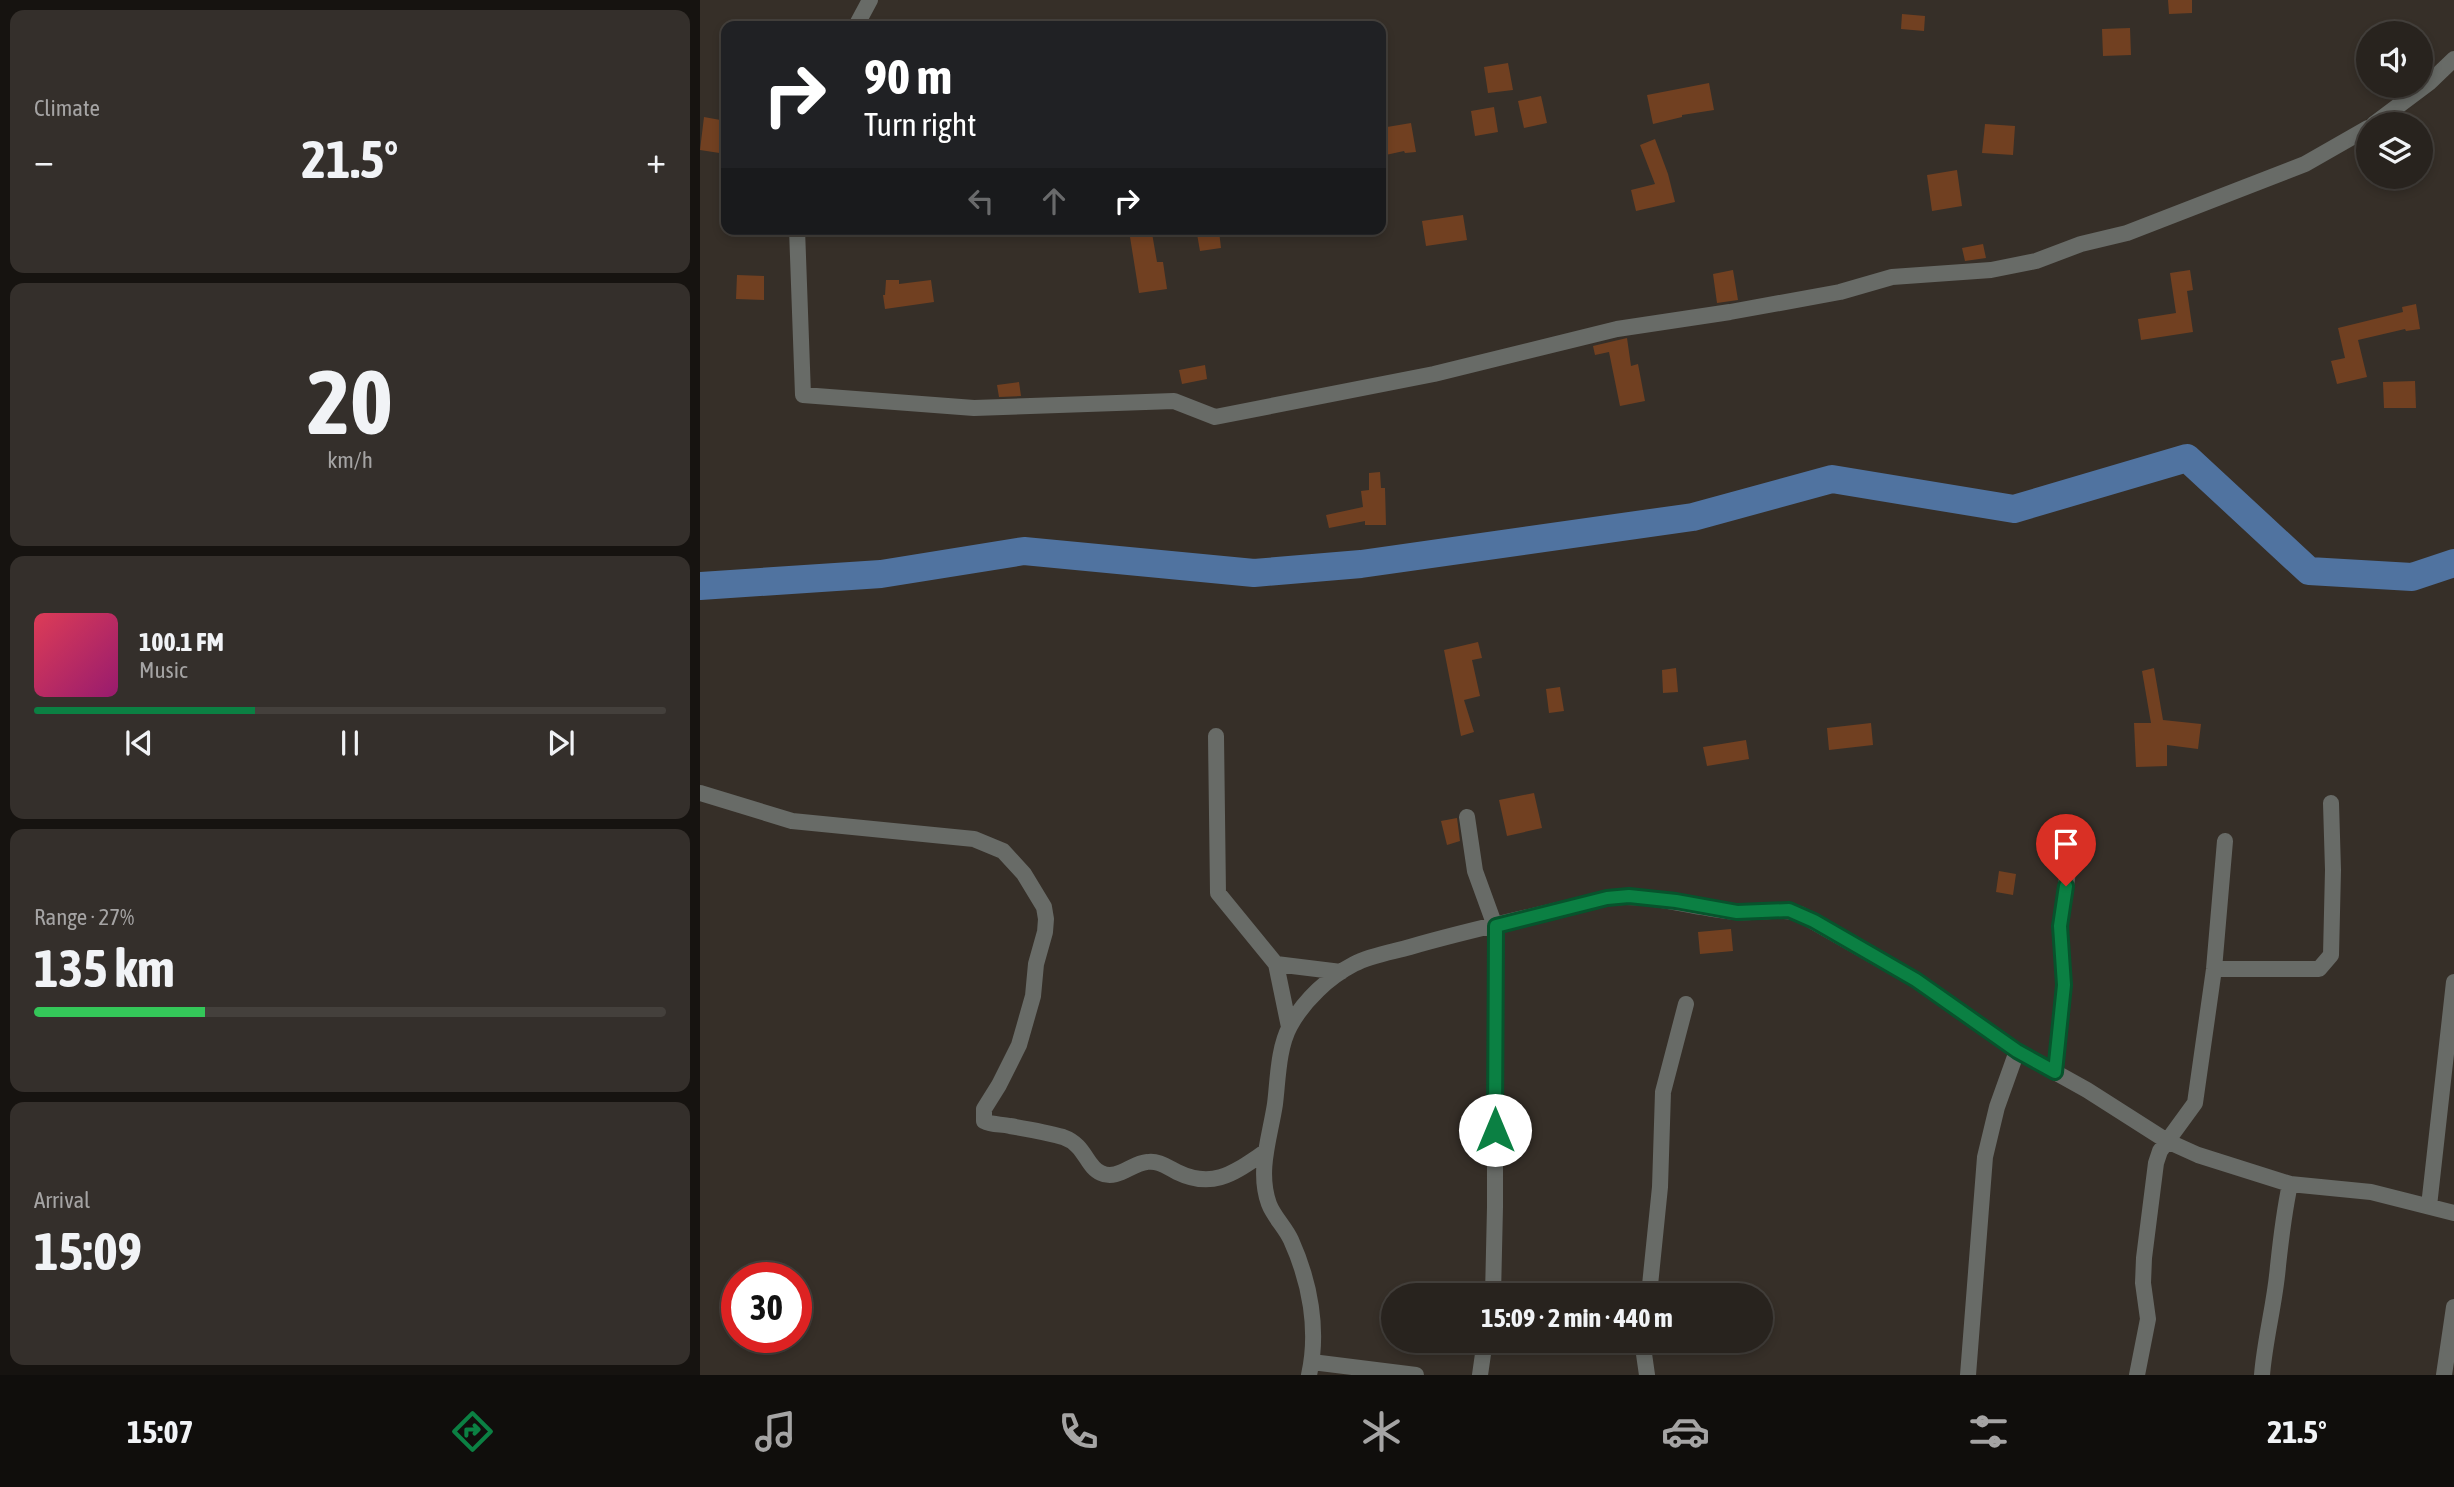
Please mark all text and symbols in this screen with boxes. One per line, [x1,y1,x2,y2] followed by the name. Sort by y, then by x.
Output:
[2356,21,2433,189] map controls
[2356,21,2433,98] button: sound
[864,48,952,104] text: 90 m
[749,49,840,140] icon: right
[34,95,100,121] text: Climate
[864,106,977,143] text: Turn right
[2356,112,2433,189] button: layers
[302,129,398,189] text: 21.5°
[34,138,54,181] text: −
[646,138,666,181] text: +
[962,182,1000,220] icon: left
[1035,182,1073,220] icon: ahead
[1108,182,1146,220] icon: right
[307,349,393,453] text: 20
[327,447,373,473] text: km/h
[139,627,224,657] text: 100.1 FM
[139,657,187,683] text: Music
[120,724,158,762] icon: previous
[331,724,369,762] icon: pause
[542,724,580,762] icon: next
[2036,814,2096,886] pin
[2047,825,2085,863] icon: arrive
[34,904,134,930] text: Range · 27%
[34,938,175,998] text: 135 km
[1458,1093,1532,1167] position arrow
[34,1187,90,1213] text: Arrival
[34,1221,142,1281] text: 15:09
[721,1262,812,1353] speed limit sign: 30
[1481,1303,1673,1333] text: 15:09 · 2 min · 440 m
[448,1407,497,1456] icon: directions
[751,1407,800,1456] icon: music
[1054,1407,1103,1456] icon: phone
[1357,1407,1406,1456] icon: climate
[1661,1407,1710,1456] icon: car
[1964,1407,2013,1456] icon: filters
[127,1413,194,1450] text: 15:07
[2267,1413,2327,1450] text: 21.5°

